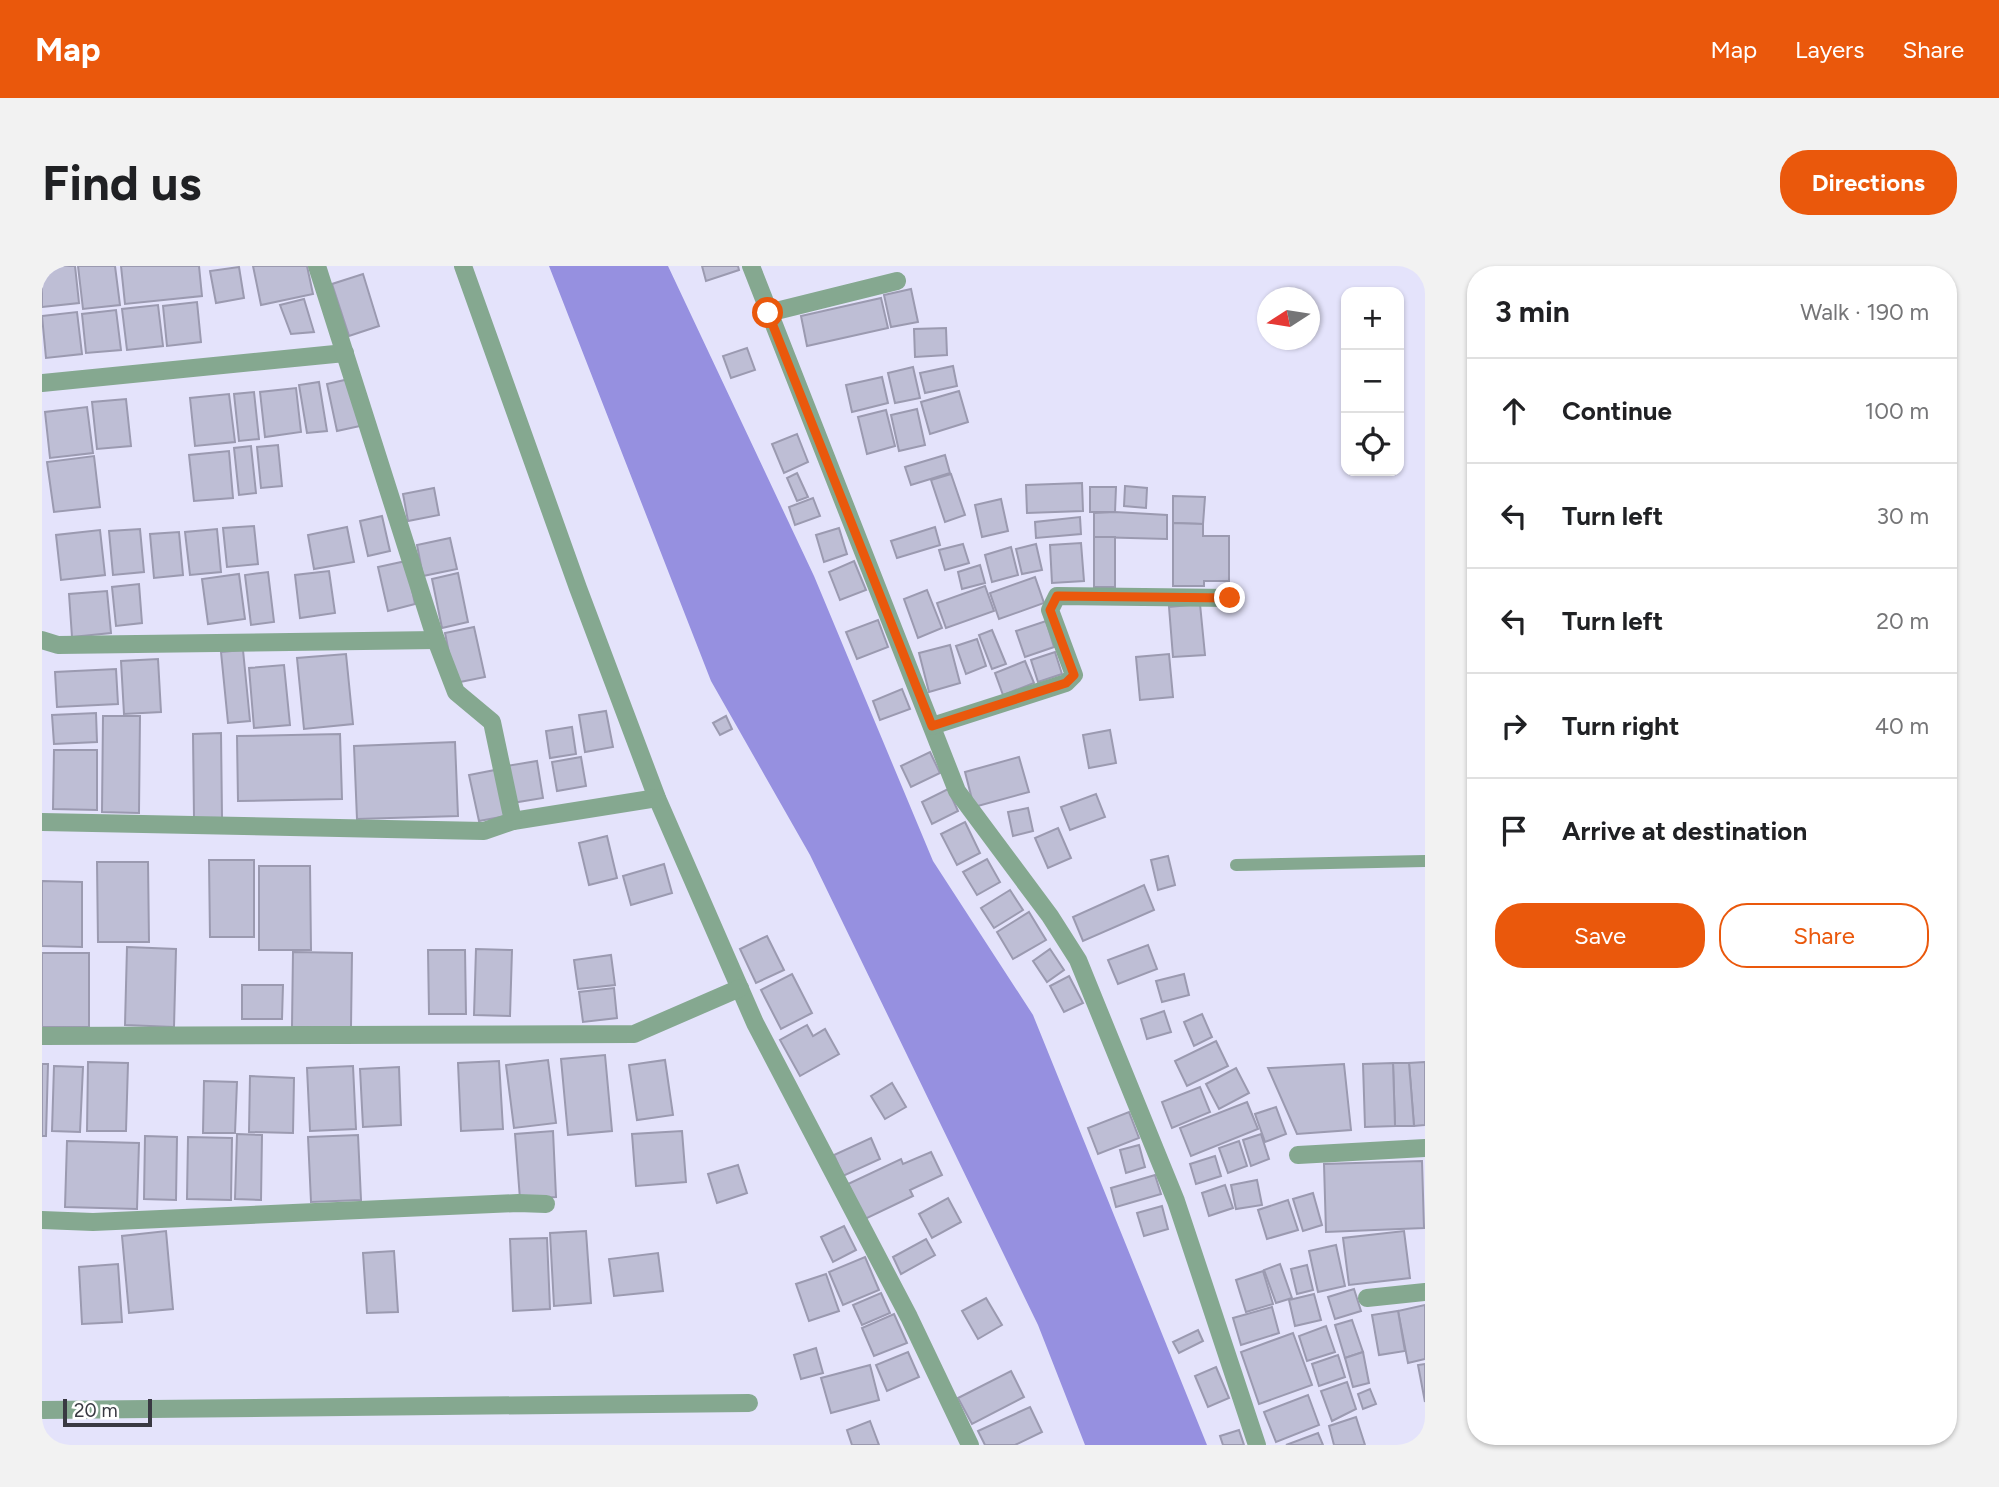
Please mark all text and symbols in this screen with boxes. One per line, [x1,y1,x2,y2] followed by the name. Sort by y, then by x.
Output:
[35,30,101,69] text: Map
[1710,35,1757,64] text: Map
[1795,35,1864,64] text: Layers
[1902,35,1964,64] text: Share
[1780,150,1957,215] button: Directions
[42,153,201,212] text: Find us
[1257,287,1320,350] north arrow
[1341,287,1404,476] map controls
[1341,287,1404,350] button: +
[1495,293,1570,330] text: 3 min
[752,297,783,328] route start
[1800,298,1929,326] text: Walk · 190 m
[1341,350,1404,413] button: −
[1495,392,1533,430] icon: ahead
[1562,395,1672,427] text: Continue
[1865,397,1929,425] text: 100 m
[1341,413,1404,476] button: locate
[1495,497,1533,535] icon: left
[1562,500,1663,532] text: Turn left
[1876,502,1929,530] text: 30 m
[1214,582,1245,613] route end
[1495,602,1533,640] icon: left
[1562,605,1663,637] text: Turn left
[1876,607,1929,635] text: 20 m
[1495,707,1533,745] icon: right
[1562,710,1679,742] text: Turn right
[1875,712,1929,740] text: 40 m
[1495,812,1533,850] icon: arrive
[1562,815,1807,847] text: Arrive at destination
[1495,903,1705,968] button: Save
[1719,903,1929,968] button: Share
[63,1396,152,1428] scale bar
[74,1399,118,1422] text: 20 m

